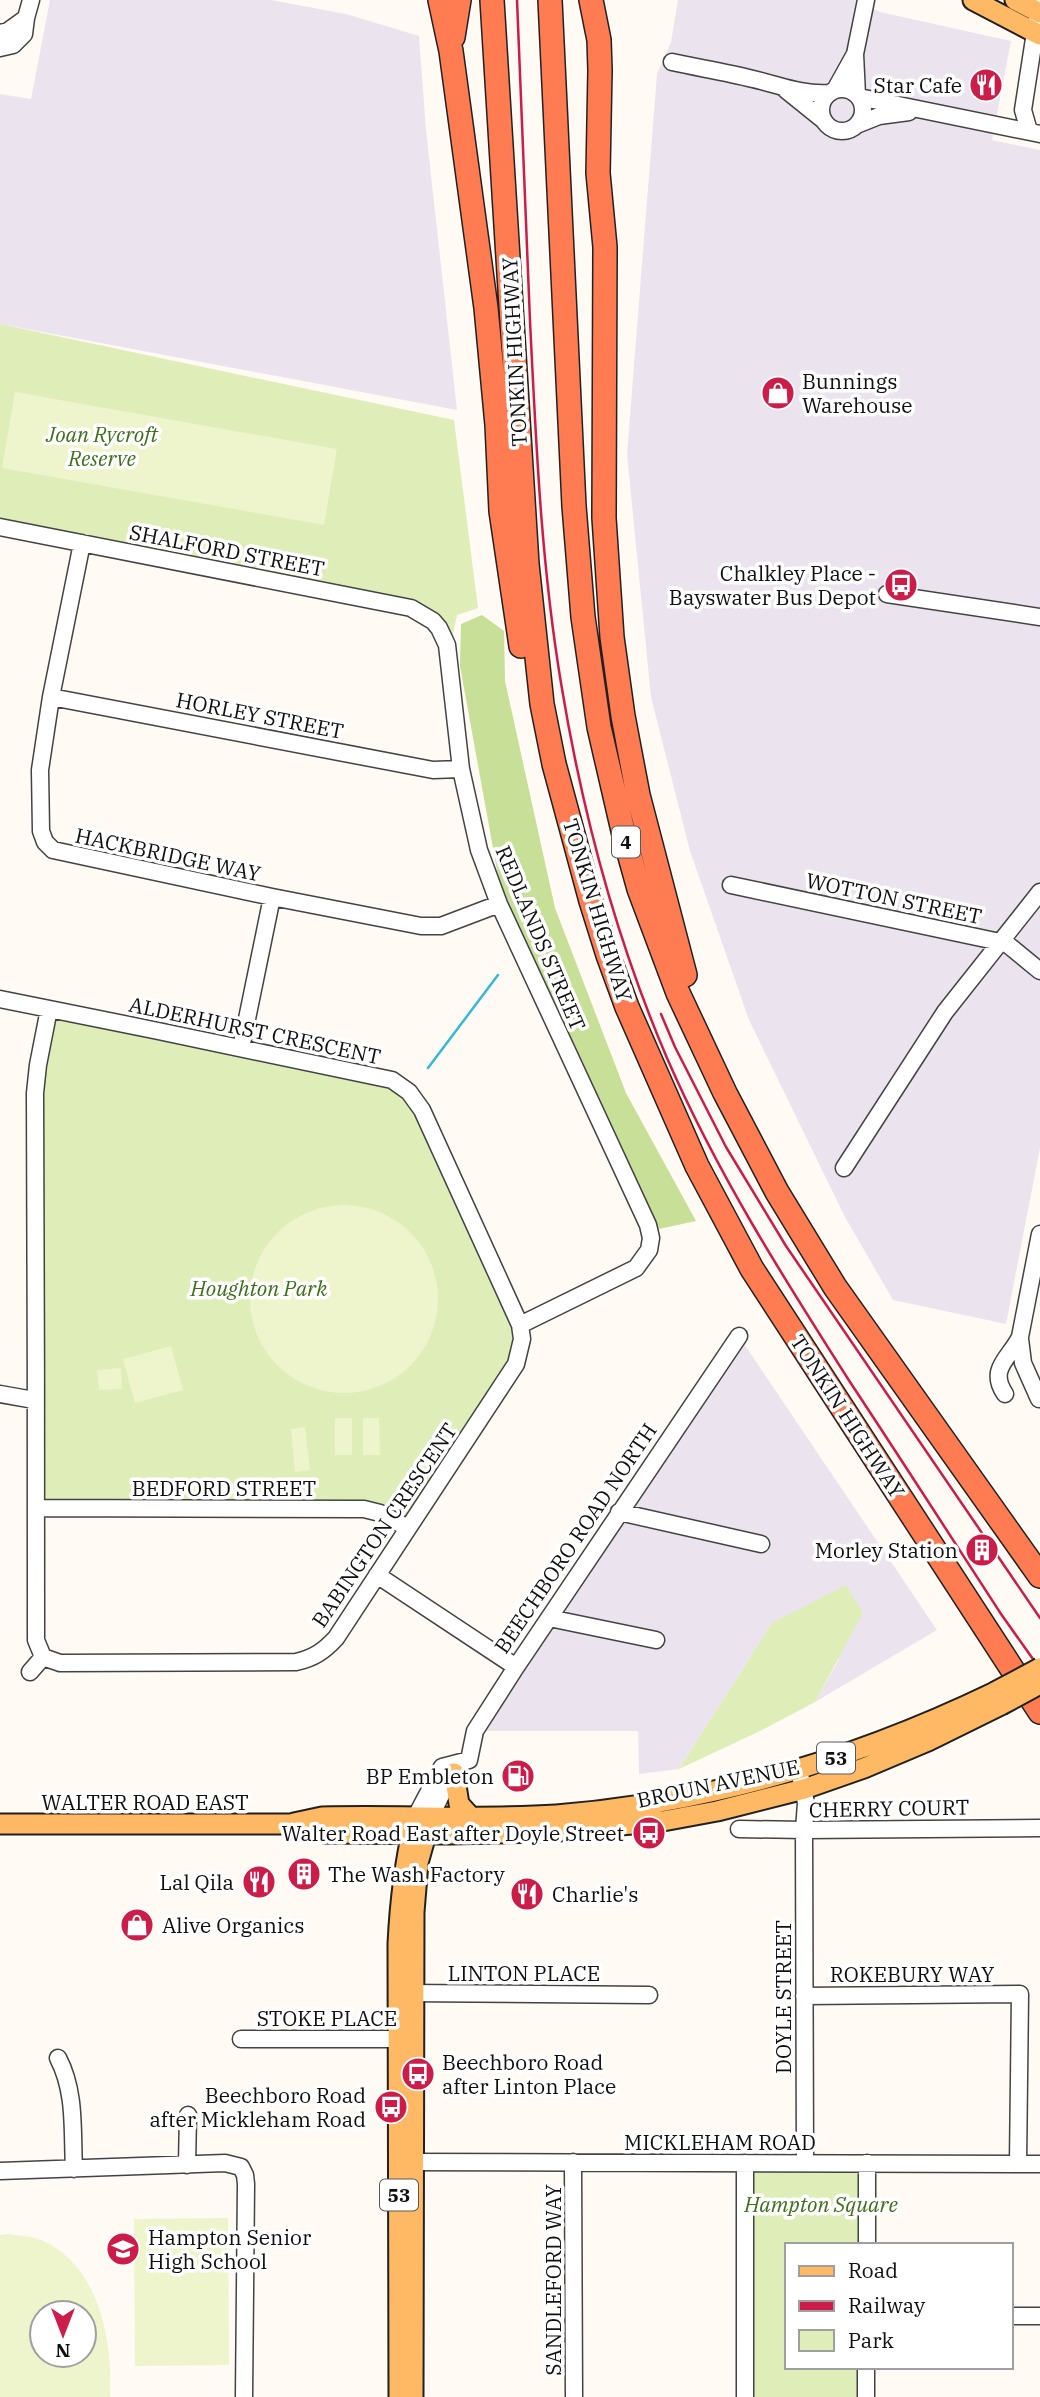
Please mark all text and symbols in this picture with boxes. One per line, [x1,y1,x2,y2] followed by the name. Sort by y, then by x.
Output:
[967,66,1005,104] restaurant icon: Star Cafe
[874,71,962,99] place label: Star Cafe
[495,256,533,448] street label: TONKIN HIGHWAY
[802,367,913,419] place label: Bunnings Warehouse
[759,374,797,412] shop icon: Bunnings Warehouse
[45,420,158,472] park label: Joan Rycroft Reserve
[127,517,327,583] street label: SHALFORD STREET
[669,559,876,611] place label: Chalkley Place - Bayswater Bus Depot
[882,566,920,604] bus stop icon: Chalkley Place - Bayswater Bus Depot
[174,685,346,745] street label: HORLEY STREET
[557,815,639,1005] street label: TONKIN HIGHWAY
[73,821,263,887] street label: HACKBRIDGE WAY
[612,827,640,858] road number: 4
[489,841,593,1035] street label: REDLANDS STREET
[803,866,985,930] street label: WOTTON STREET
[127,990,383,1070] street label: ALDERHURST CRESCENT
[190,1274,328,1302] park label: Houghton Park
[785,1329,911,1503] street label: TONKIN HIGHWAY
[305,1417,463,1633] street label: BABINGTON CRESCENT
[487,1418,663,1658] street label: BEECHBORO ROAD NORTH
[132,1474,316,1502] street label: BEDFORD STREET
[963,1531,1001,1569] building icon: Morley Station
[815,1536,958,1564] place label: Morley Station
[817,1742,855,1774] road number: 53
[634,1752,802,1814] street label: BROUN AVENUE
[499,1757,537,1795] fuel station icon: BP Embleton
[366,1762,494,1790] place label: BP Embleton
[41,1788,249,1816] street label: WALTER ROAD EAST
[809,1793,969,1823] street label: CHERRY COURT
[630,1814,668,1852] bus stop icon: Walter Road East after Doyle Street
[281,1819,624,1847] place label: Walter Road East after Doyle Street
[285,1855,323,1893] building icon: The Wash Factory
[328,1860,505,1888] place label: The Wash Factory
[240,1863,278,1901] restaurant icon: Lal Qila
[159,1868,234,1896] place label: Lal Qila
[508,1875,546,1913] restaurant icon: Charlie's
[552,1880,639,1908] place label: Charlie's
[118,1906,156,1944] shop icon: Alive Organics
[162,1911,305,1939] place label: Alive Organics
[769,1920,797,2074] street label: DOYLE STREET
[448,1959,600,1987] street label: LINTON PLACE
[830,1960,994,1988] street label: ROKEBURY WAY
[257,2004,397,2032] street label: STOKE PLACE
[442,2048,616,2100] place label: Beechboro Road after Linton Place
[399,2055,437,2093] bus stop icon: Beechboro Road after Linton Place
[149,2081,366,2133] place label: Beechboro Road after Mickleham Road
[372,2088,410,2126] bus stop icon: Beechboro Road after Mickleham Road
[624,2128,816,2156] street label: MICKLEHAM ROAD
[380,2180,418,2210] road number: 53
[539,2184,567,2376] street label: SANDLEFORD WAY
[743,2190,899,2218] park label: Hampton Square
[148,2223,312,2275] place label: Hampton Senior High School
[104,2230,142,2268] school or university icon: Hampton Senior High School
[785,2243,1012,2369] legend
[848,2256,898,2284] text: Road
[848,2291,926,2319] text: Railway
[28,2299,98,2369] north arrow
[848,2326,895,2354] text: Park
[55,2339,71,2363] text: N

